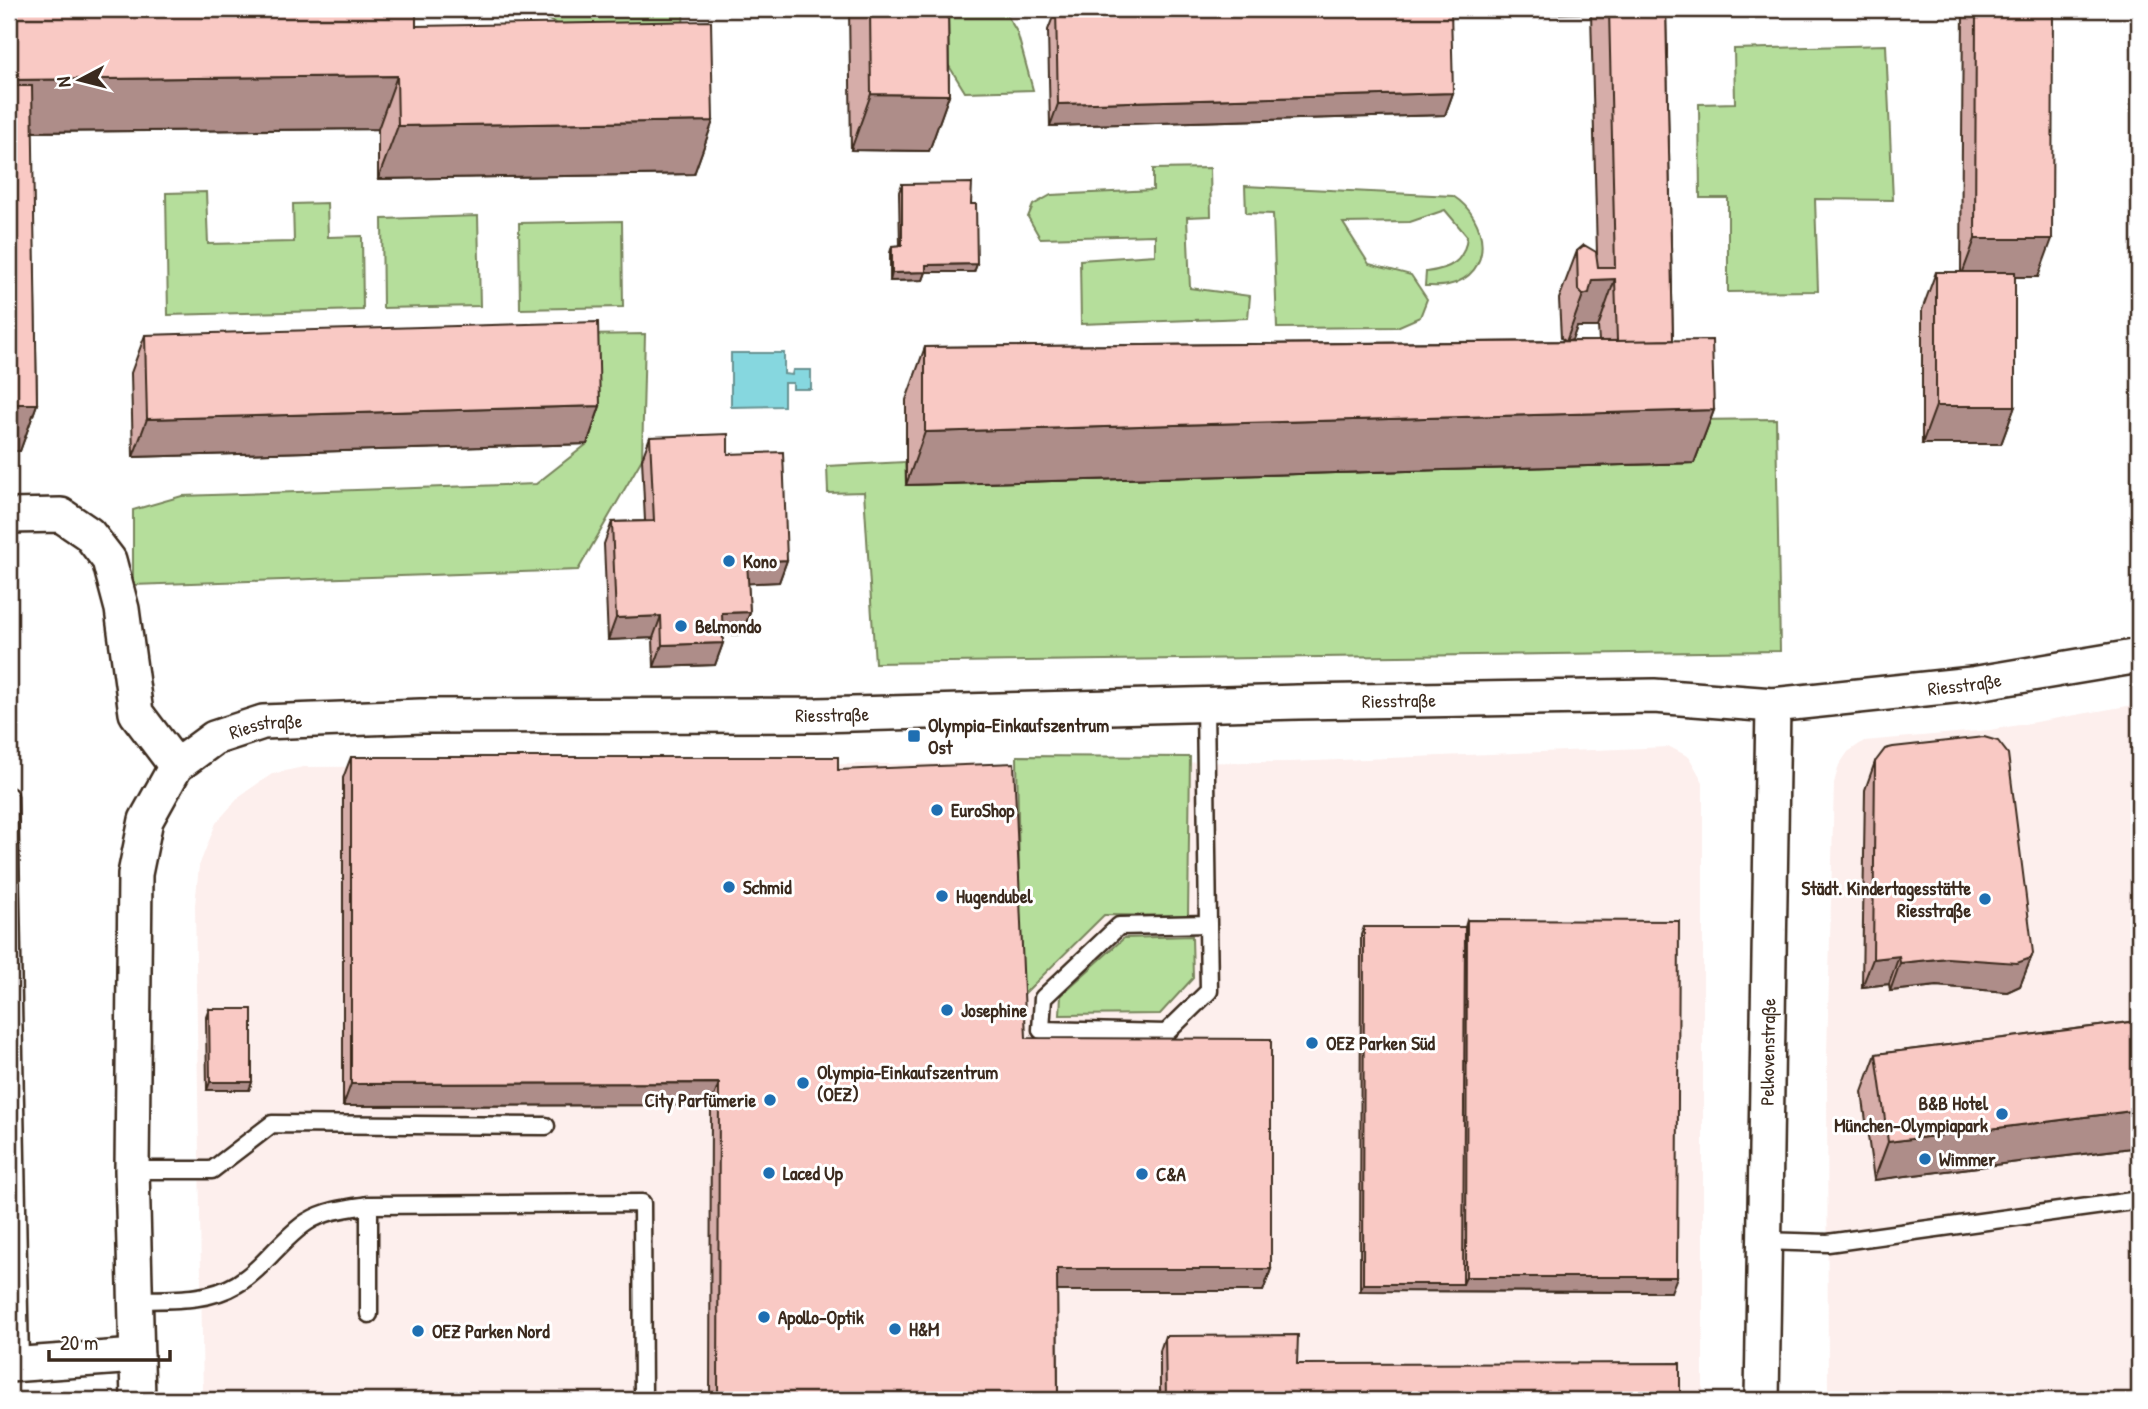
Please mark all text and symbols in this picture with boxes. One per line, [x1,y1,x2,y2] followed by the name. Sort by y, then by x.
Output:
[46,46,116,116] north arrow
[50,75,77,89] text: N
[743,548,777,574] place label: Kono
[721,553,737,569] marker: Kono
[695,613,762,639] place label: Belmondo
[673,618,689,634] marker: Belmondo
[1926,666,2004,702] street label: Riesstraße
[1362,687,1437,714] street label: Riesstraße
[795,701,870,728] street label: Riesstraße
[226,708,303,745] street label: Riesstraße
[928,712,1109,760] place label: Olympia-Einkaufszentrum Ost
[906,728,922,744] marker: Olympia-Einkaufszentrum Ost
[951,797,1015,824] place label: EuroShop
[929,802,945,818] marker: EuroShop
[743,874,792,900] place label: Schmid
[1802,875,1971,924] place label: Städt. Kindertagesstätte Riesstraße
[721,879,737,895] marker: Schmid
[956,883,1033,910] place label: Hugendubel
[934,888,950,904] marker: Hugendubel
[1977,891,1993,907] marker: Städt. Kindertagesstätte Riesstraße
[961,997,1028,1024] place label: Josephine
[1754,998,1781,1106] street label: Pelkovenstraße
[939,1002,955,1018] marker: Josephine
[1326,1030,1436,1056] place label: OEZ Parken Süd
[1304,1035,1320,1051] marker: OEZ Parken Süd
[817,1059,998,1107] place label: Olympia-Einkaufszentrum (OEZ)
[795,1075,811,1091] marker: Olympia-Einkaufszentrum (OEZ)
[644,1087,756,1114] place label: City Parfümerie
[1834,1090,1989,1139] place label: B&B Hotel München-Olympiapark
[762,1092,778,1108] marker: City Parfümerie
[1994,1106,2010,1122] marker: B&B Hotel München-Olympiapark
[1939,1146,1996,1172] place label: Wimmer
[1917,1151,1933,1167] marker: Wimmer
[783,1160,844,1187] place label: Laced Up
[1156,1161,1186,1187] place label: C&A
[761,1165,777,1181] marker: Laced Up
[1134,1166,1150,1182] marker: C&A
[778,1304,864,1331] place label: Apollo-Optik
[756,1309,772,1325] marker: Apollo-Optik
[909,1316,939,1342] place label: H&M
[49,1318,170,1362] scale bar
[432,1318,550,1344] place label: OEZ Parken Nord
[887,1321,903,1337] marker: H&M
[410,1323,426,1339] marker: OEZ Parken Nord
[60,1328,98,1357] text: 20 m

